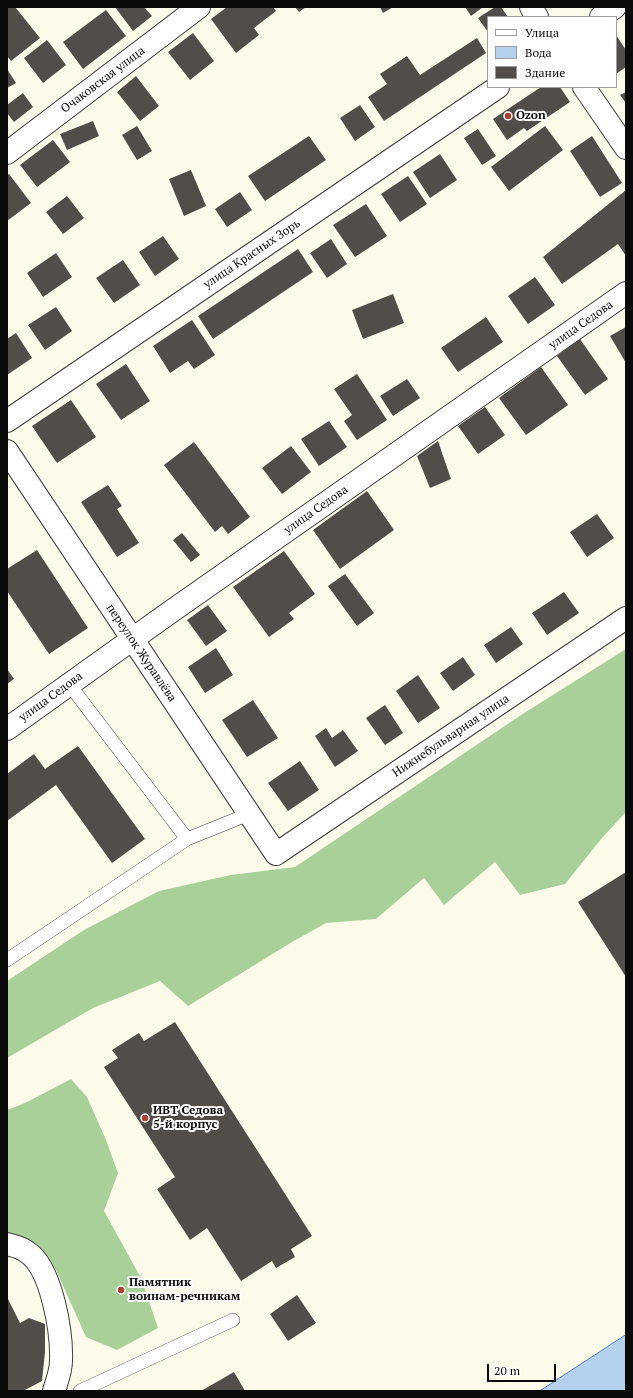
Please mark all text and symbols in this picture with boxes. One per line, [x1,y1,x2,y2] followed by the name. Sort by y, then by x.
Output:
[487,16,617,88] legend
[525,25,559,40] text: Улица
[58,44,148,116] street label: Очаковская улица
[525,45,552,60] text: Вода
[525,65,565,80] text: Здание
[516,109,546,123] place label: Ozon
[503,111,513,121] marker: Ozon
[201,216,303,292] street label: улица Красных Зорь
[546,298,616,352] street label: улица Седова
[281,483,351,537] street label: улица Седова
[103,601,179,705] street label: переулок Журавлёва
[16,669,86,725] street label: улица Седова
[390,692,512,780] street label: Нижнебульварная улица
[153,1104,223,1132] place label: ИВТ Седова 5-й корпус
[140,1113,150,1123] marker: ИВТ Седова 5-й корпус
[129,1276,240,1304] place label: Памятник воинам-речникам
[116,1285,126,1295] marker: Памятник воинам-речникам
[489,1356,558,1382] scale bar
[494,1363,520,1378] text: 20 m

